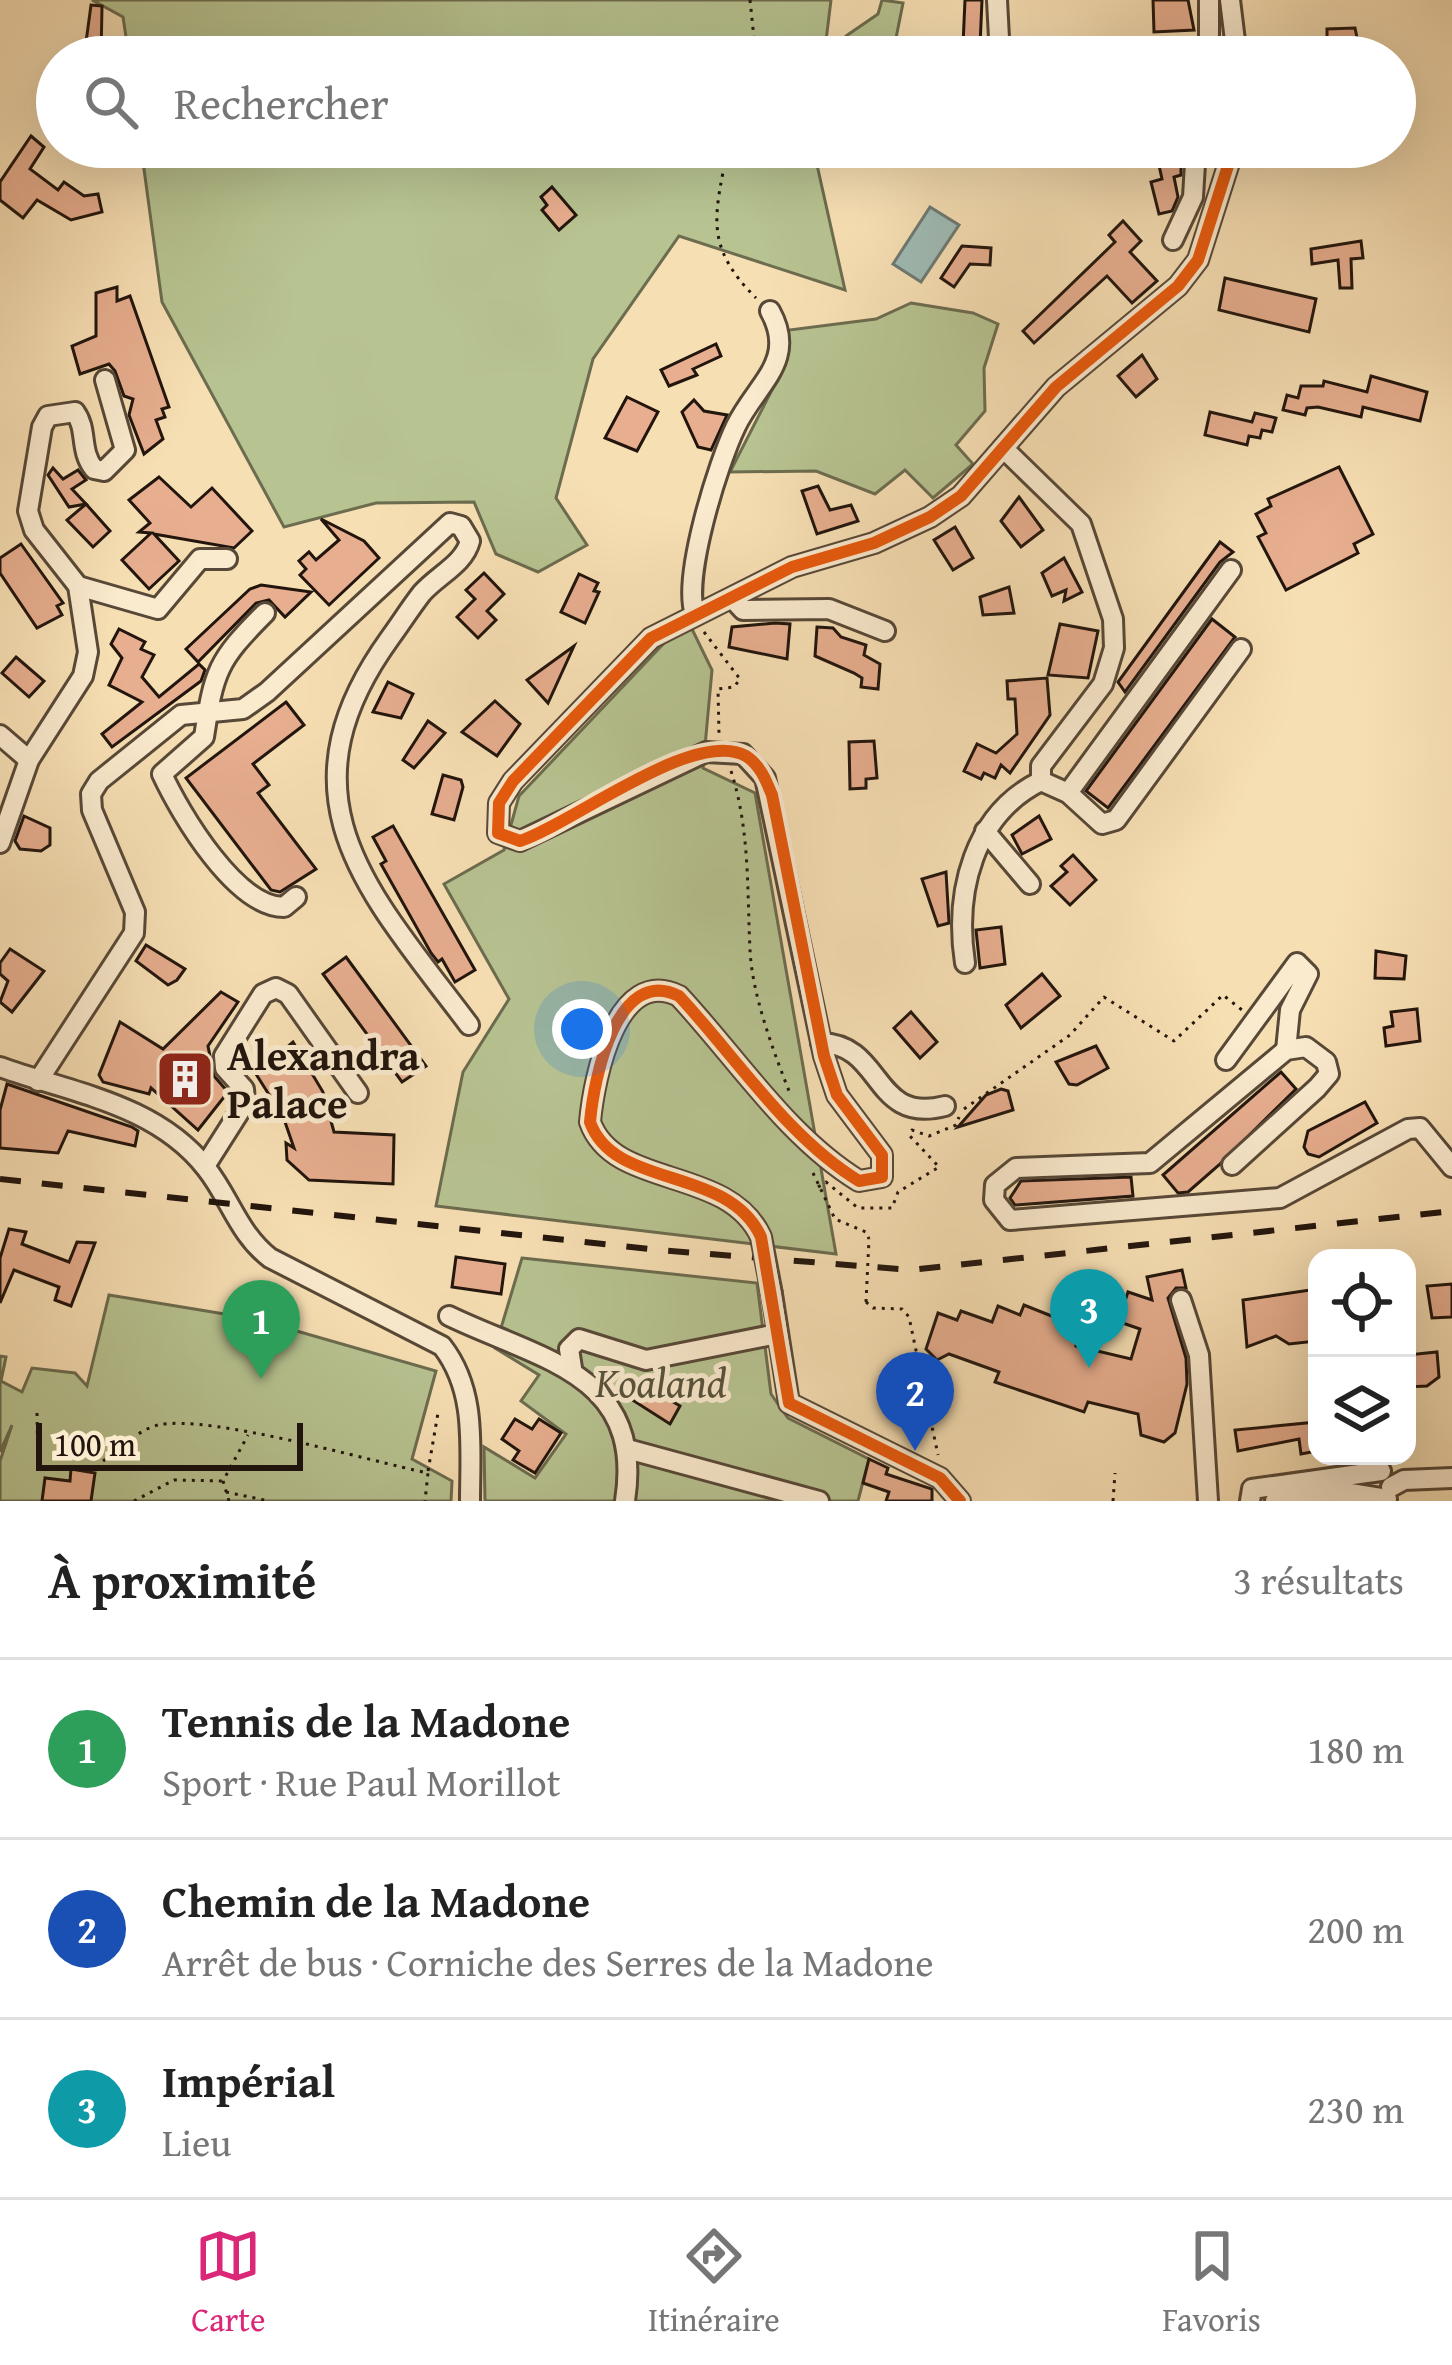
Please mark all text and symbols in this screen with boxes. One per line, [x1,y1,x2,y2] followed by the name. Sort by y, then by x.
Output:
[36,36,1416,168] search box
[78,69,144,135] icon: search
[174,70,389,135] text: Rechercher
[552,999,612,1059] your location
[227,1024,420,1133] place label: Alexandra Palace
[154,1048,216,1110] building icon: Alexandra Palace
[1308,1249,1416,1465] map controls
[1308,1249,1416,1357] button: locate
[1050,1269,1128,1368] pin: 3
[222,1280,300,1379] pin: 1
[594,1351,727,1412] park label: Koaland
[876,1352,954,1451] pin: 2
[1308,1357,1416,1465] button: layers
[36,1417,303,1470] scale bar
[54,1420,136,1468] text: 100 m
[48,1542,316,1617] text: À proximité
[1233,1551,1404,1608] text: 3 résultats
[162,1688,570,1753] text: Tennis de la Madone
[77,1720,97,1777] text: 1
[1307,1720,1404,1777] text: 180 m
[162,1753,560,1810] text: Sport · Rue Paul Morillot
[162,1868,590,1933] text: Chemin de la Madone
[77,1900,97,1957] text: 2
[1307,1900,1404,1957] text: 200 m
[162,1933,934,1990] text: Arrêt de bus · Corniche des Serres de la Madone
[162,2048,335,2113] text: Impérial
[77,2080,97,2137] text: 3
[1307,2080,1404,2137] text: 230 m
[162,2113,231,2170] text: Lieu
[191,2223,266,2343] tab: Carte
[648,2223,780,2343] tab: Itinéraire
[1162,2223,1261,2343] tab: Favoris

